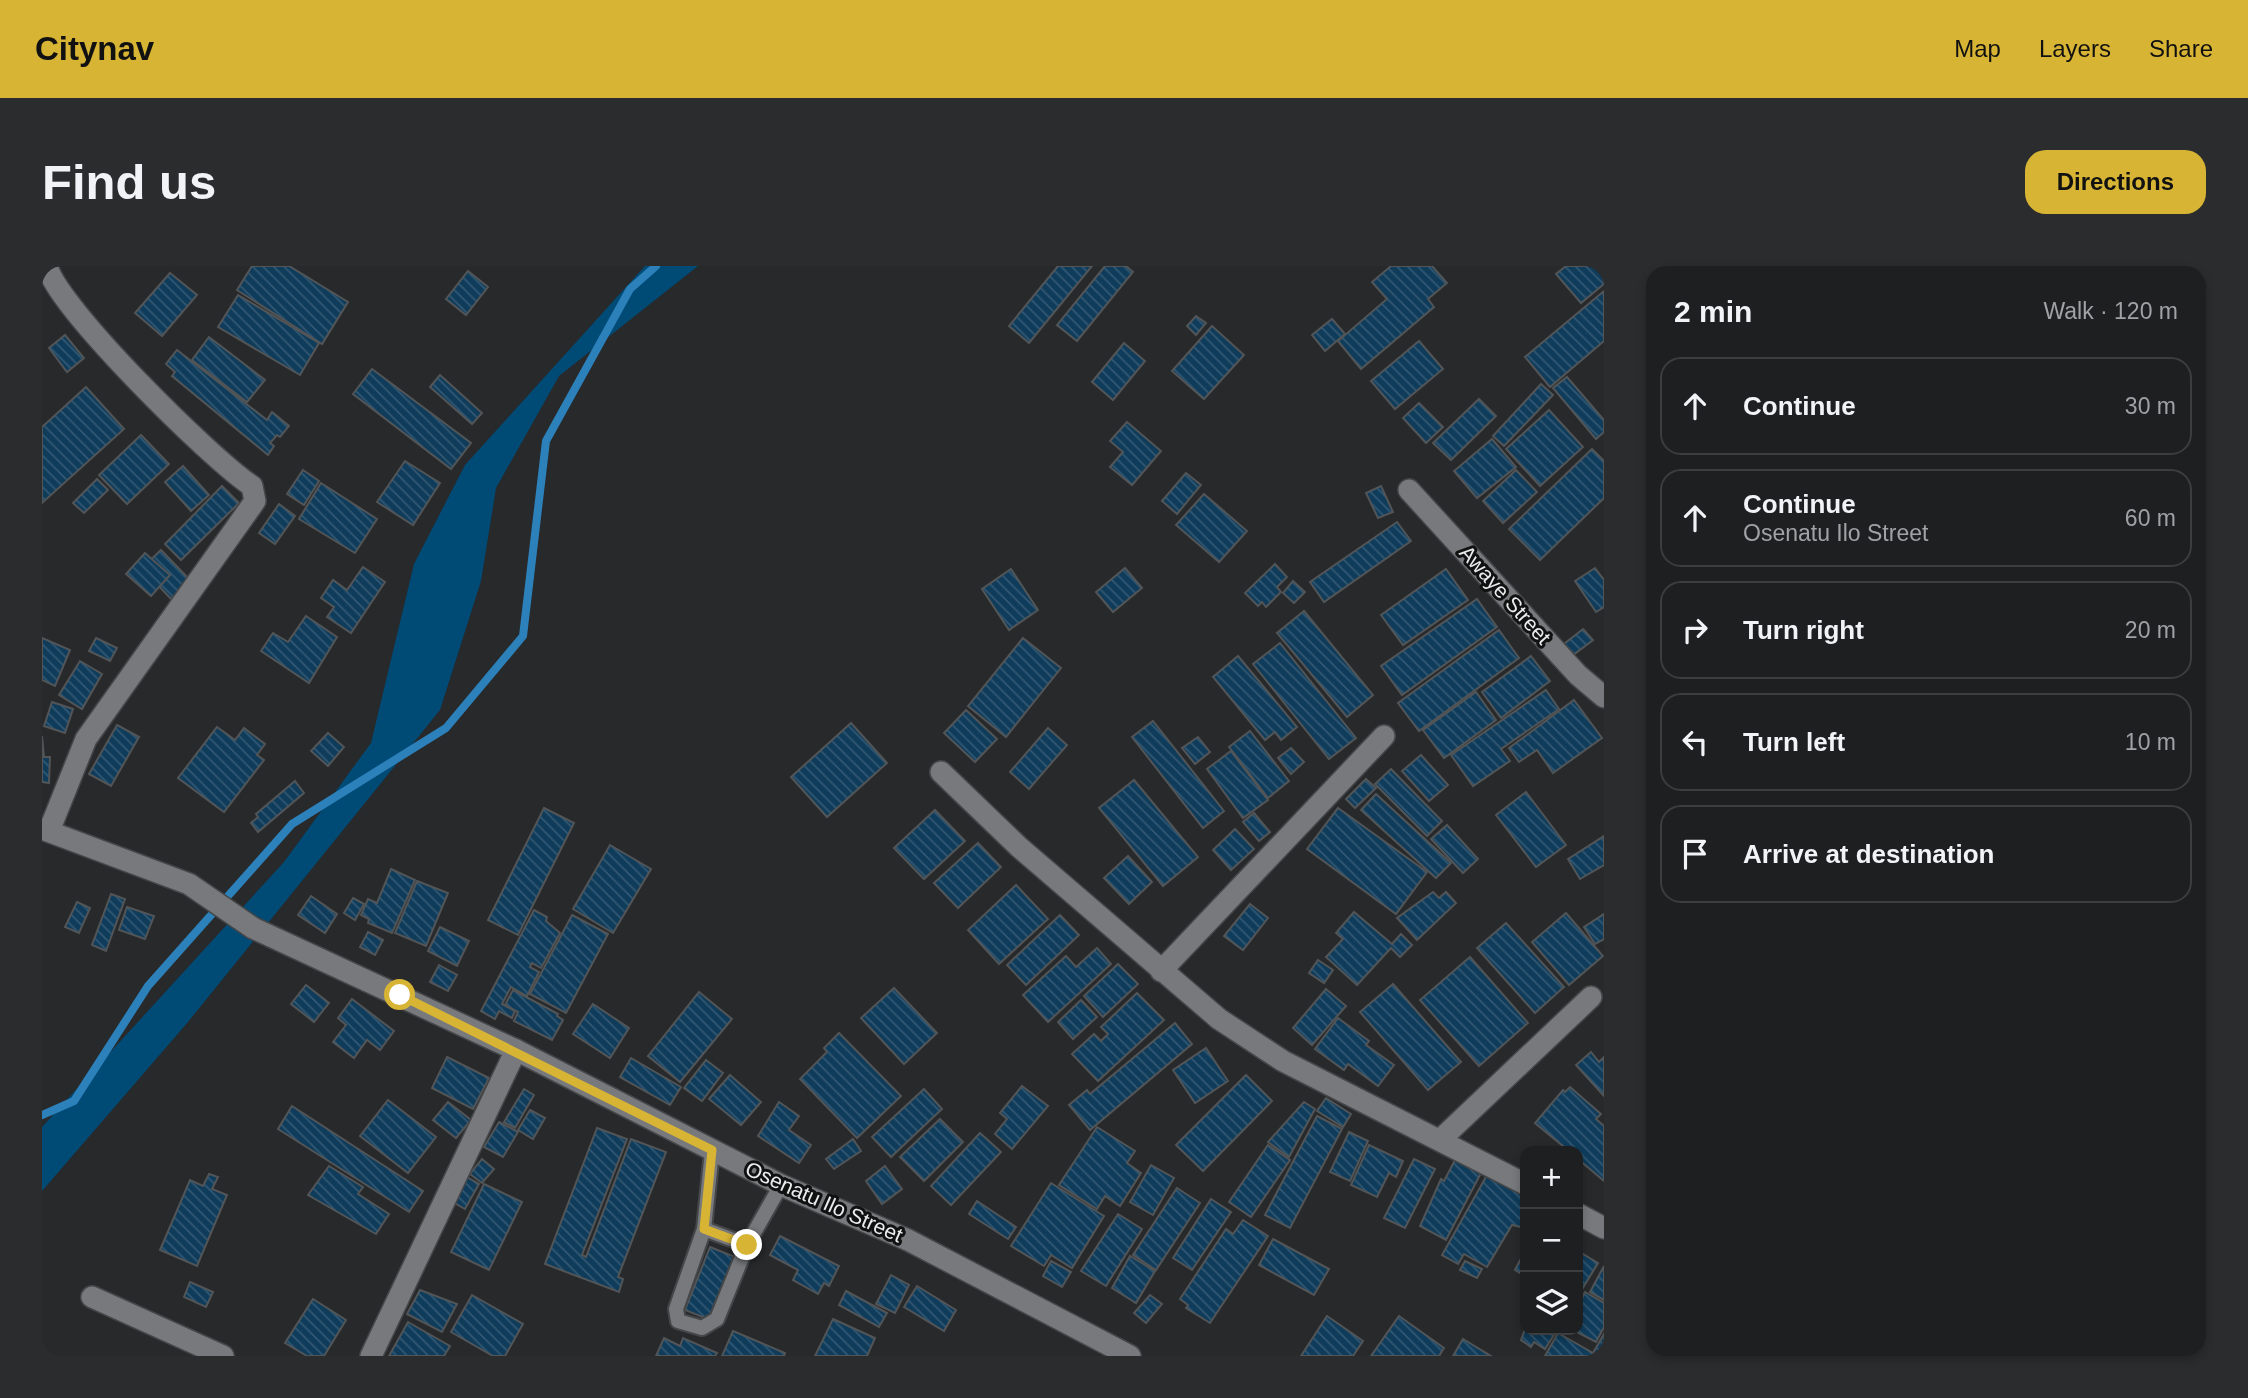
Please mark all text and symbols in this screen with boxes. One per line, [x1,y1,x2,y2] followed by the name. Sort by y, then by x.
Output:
[35,30,154,67] text: Citynav
[1954,35,2001,62] text: Map
[2039,35,2111,62] text: Layers
[2149,35,2213,62] text: Share
[2025,150,2206,214] button: Directions
[42,155,216,209] text: Find us
[1674,295,1752,328] text: 2 min
[2043,298,2178,324] text: Walk · 120 m
[1676,387,1714,425] icon: ahead
[1743,391,1856,421] text: Continue
[2125,393,2176,419] text: 30 m
[1743,489,1856,519] text: Continue
[1676,499,1714,537] icon: ahead
[2125,505,2176,531] text: 60 m
[1743,520,1928,546] text: Osenatu Ilo Street
[1455,541,1556,649] street label: Awaye Street
[1676,611,1714,649] icon: right
[1743,615,1864,645] text: Turn right
[2125,617,2176,643] text: 20 m
[1676,723,1714,761] icon: left
[1743,727,1845,757] text: Turn left
[2125,729,2176,755] text: 10 m
[1676,835,1714,873] icon: arrive
[1743,839,1994,869] text: Arrive at destination
[384,979,415,1010] route start
[1520,1146,1583,1335] map controls
[1520,1146,1583,1209] button: +
[742,1157,906,1247] street label: Osenatu Ilo Street
[1520,1209,1583,1272] button: −
[731,1229,762,1260] route end
[1520,1272,1583,1335] button: layers

